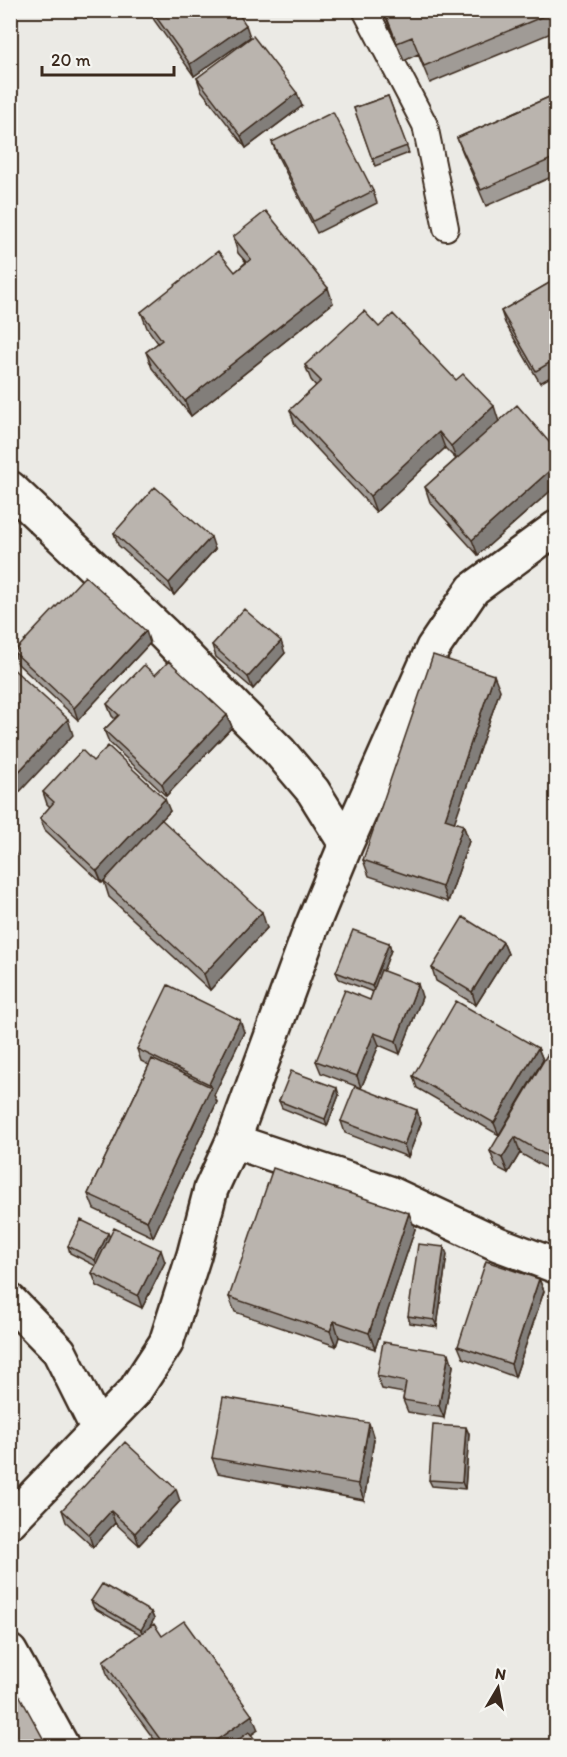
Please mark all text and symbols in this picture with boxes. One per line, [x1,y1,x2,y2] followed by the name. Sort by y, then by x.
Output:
[42,39,174,77] scale bar
[51,49,91,71] text: 20 m
[468,1658,528,1718] north arrow
[494,1663,507,1684] text: N

